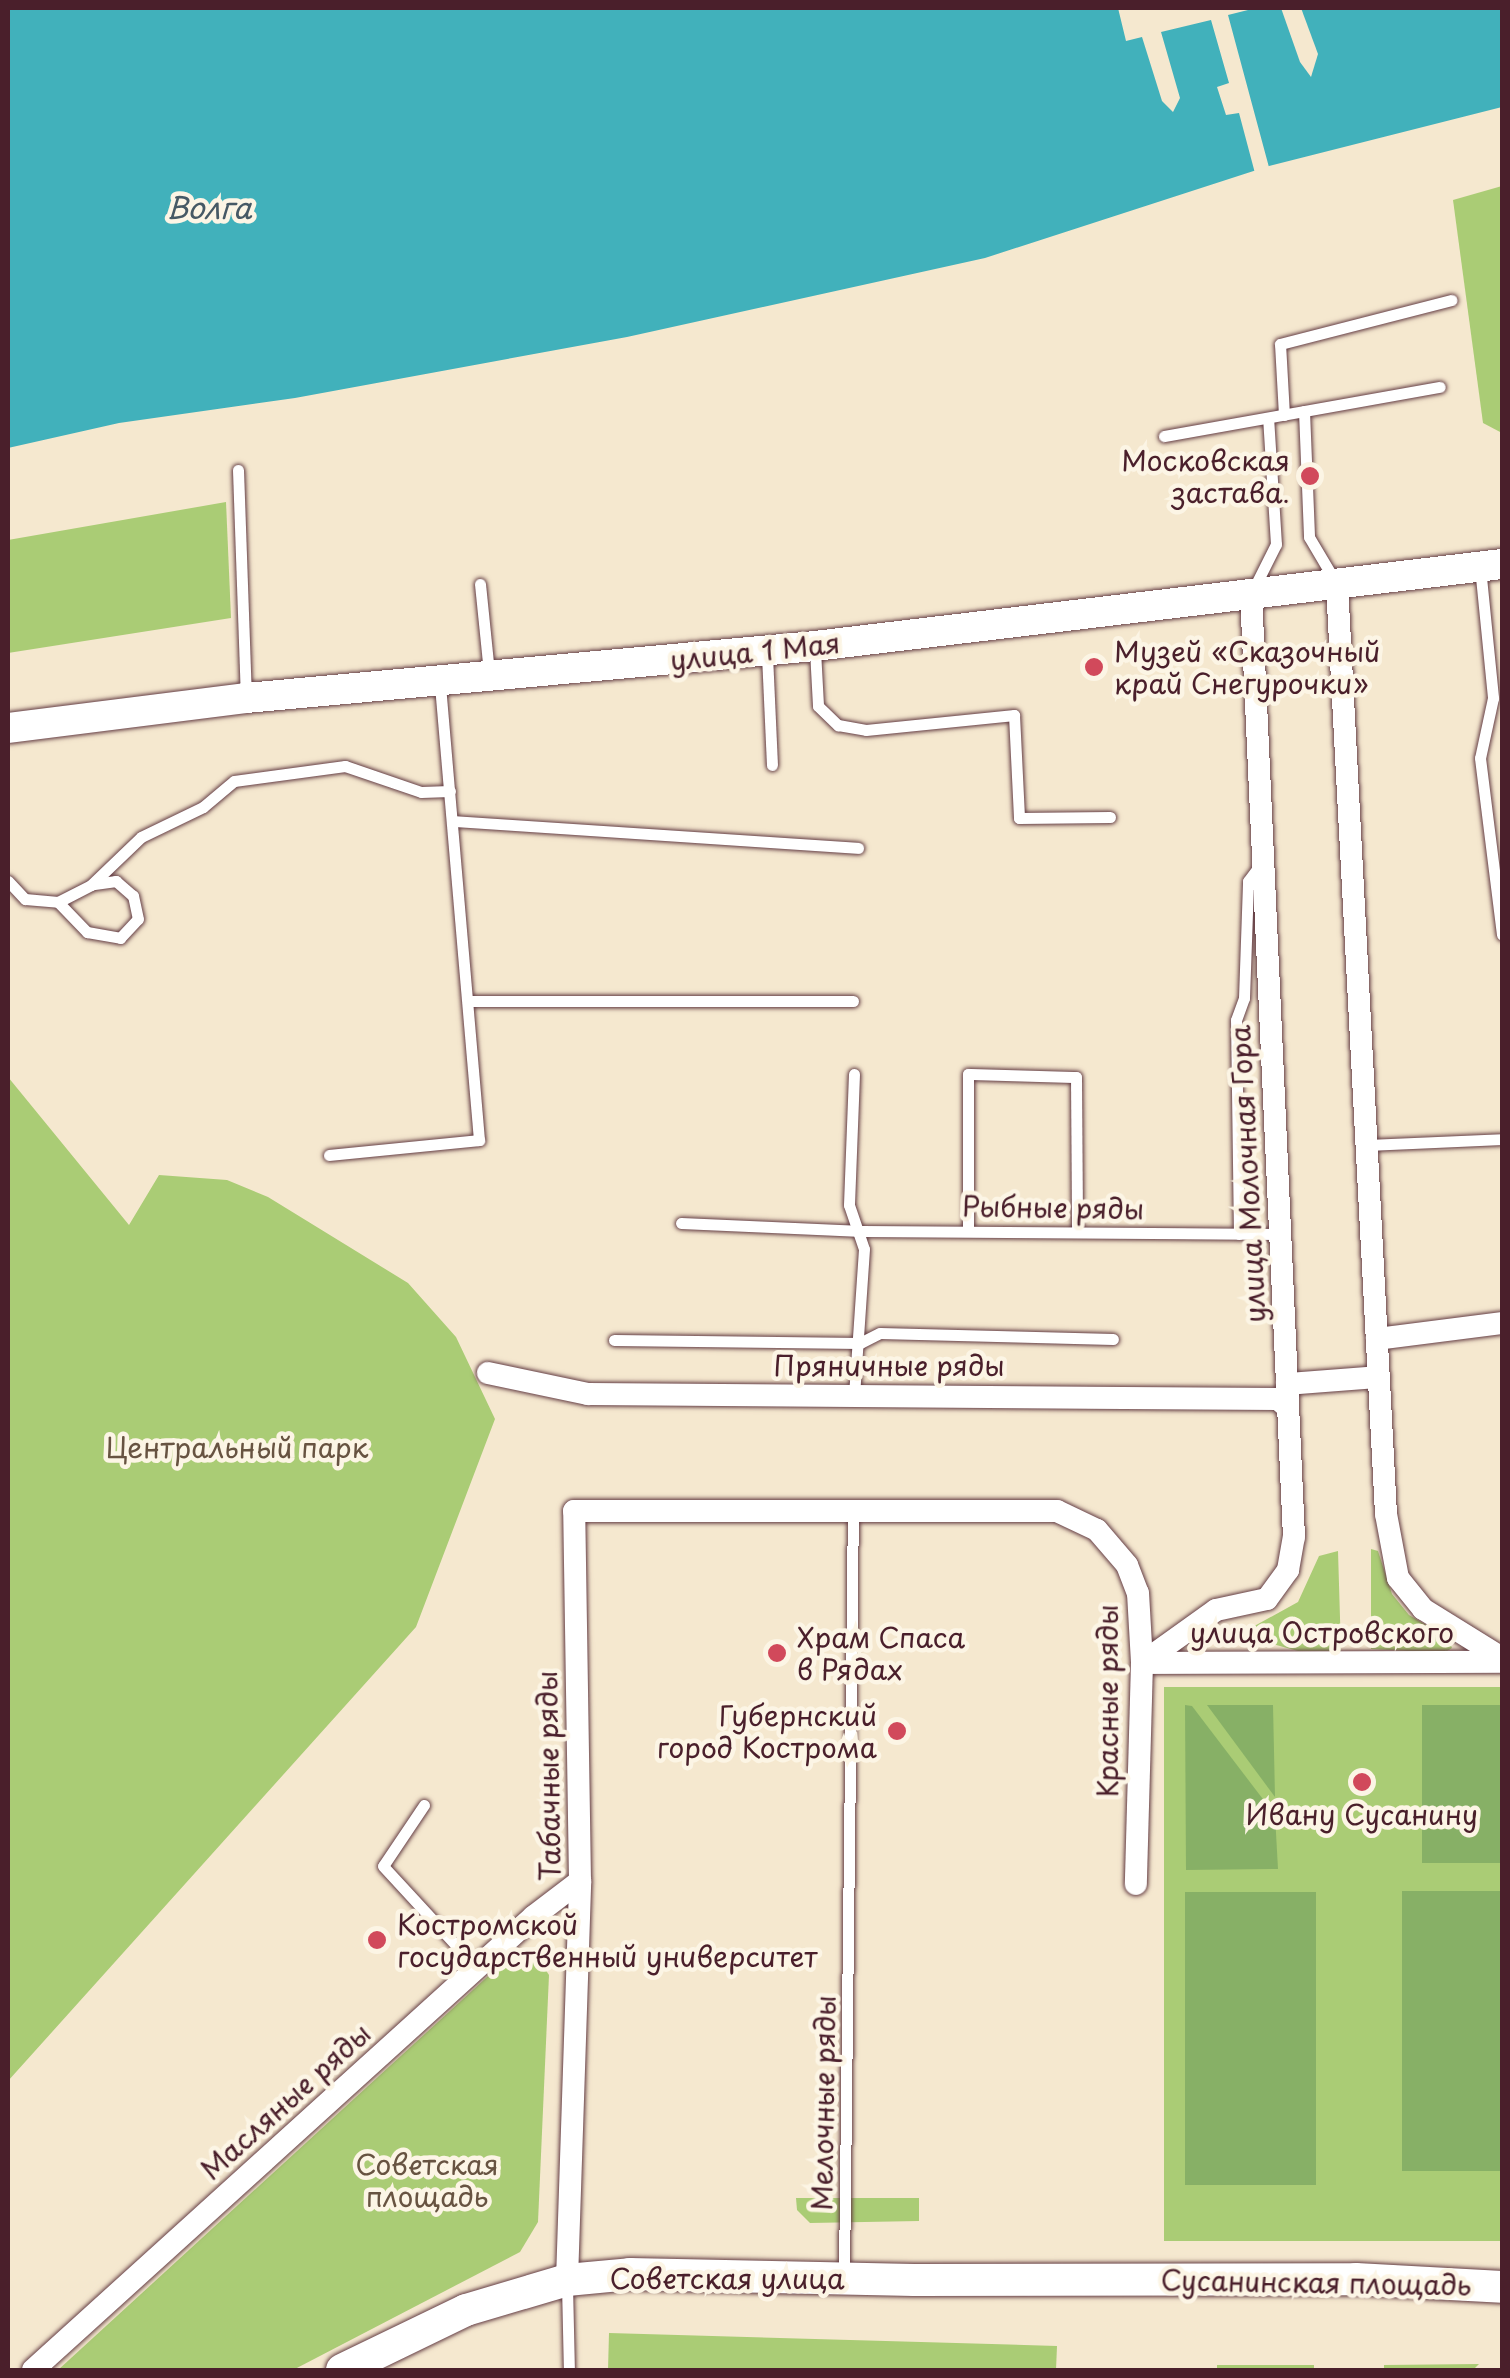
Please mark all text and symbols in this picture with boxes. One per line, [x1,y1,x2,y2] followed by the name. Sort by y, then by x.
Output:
[166,189,252,225] water label: Волга
[1121,443,1290,509] place label: Московская застава.
[1299,465,1321,487] marker: Московская застава.
[667,625,843,677] street label: улица 1 Мая
[1114,634,1380,700] place label: Музей «Сказочный край Снегурочки»
[1083,656,1105,678] marker: Музей «Сказочный край Снегурочки»
[1222,1023,1272,1325] street label: улица Молочная Гора
[960,1189,1146,1225] street label: Рыбные ряды
[772,1348,1006,1382] street label: Пряничные ряды
[105,1430,369,1464] park label: Центральный парк
[1090,1603,1124,1799] street label: Красные ряды
[1189,1615,1455,1649] street label: улица Островского
[797,1620,968,1686] place label: Храм Спаса в Рядах
[766,1642,788,1664] marker: Храм Спаса в Рядах
[529,1669,567,1883] street label: Табачные ряды
[656,1698,877,1764] place label: Губернский город Кострома
[886,1720,908,1742] marker: Губернский город Кострома
[1351,1771,1373,1793] marker: Ивану Сусанину
[1246,1797,1478,1831] place label: Ивану Сусанину
[397,1907,819,1973] place label: Костромской государственный университет
[366,1929,388,1951] marker: Костромской государственный университет
[804,1993,842,2213] street label: Мелочные ряды
[192,2015,378,2187] street label: Масляные ряды
[355,2147,499,2213] park label: Советская площадь
[609,2261,845,2295] street label: Советская улица
[1160,2262,1472,2302] street label: Сусанинская площадь

